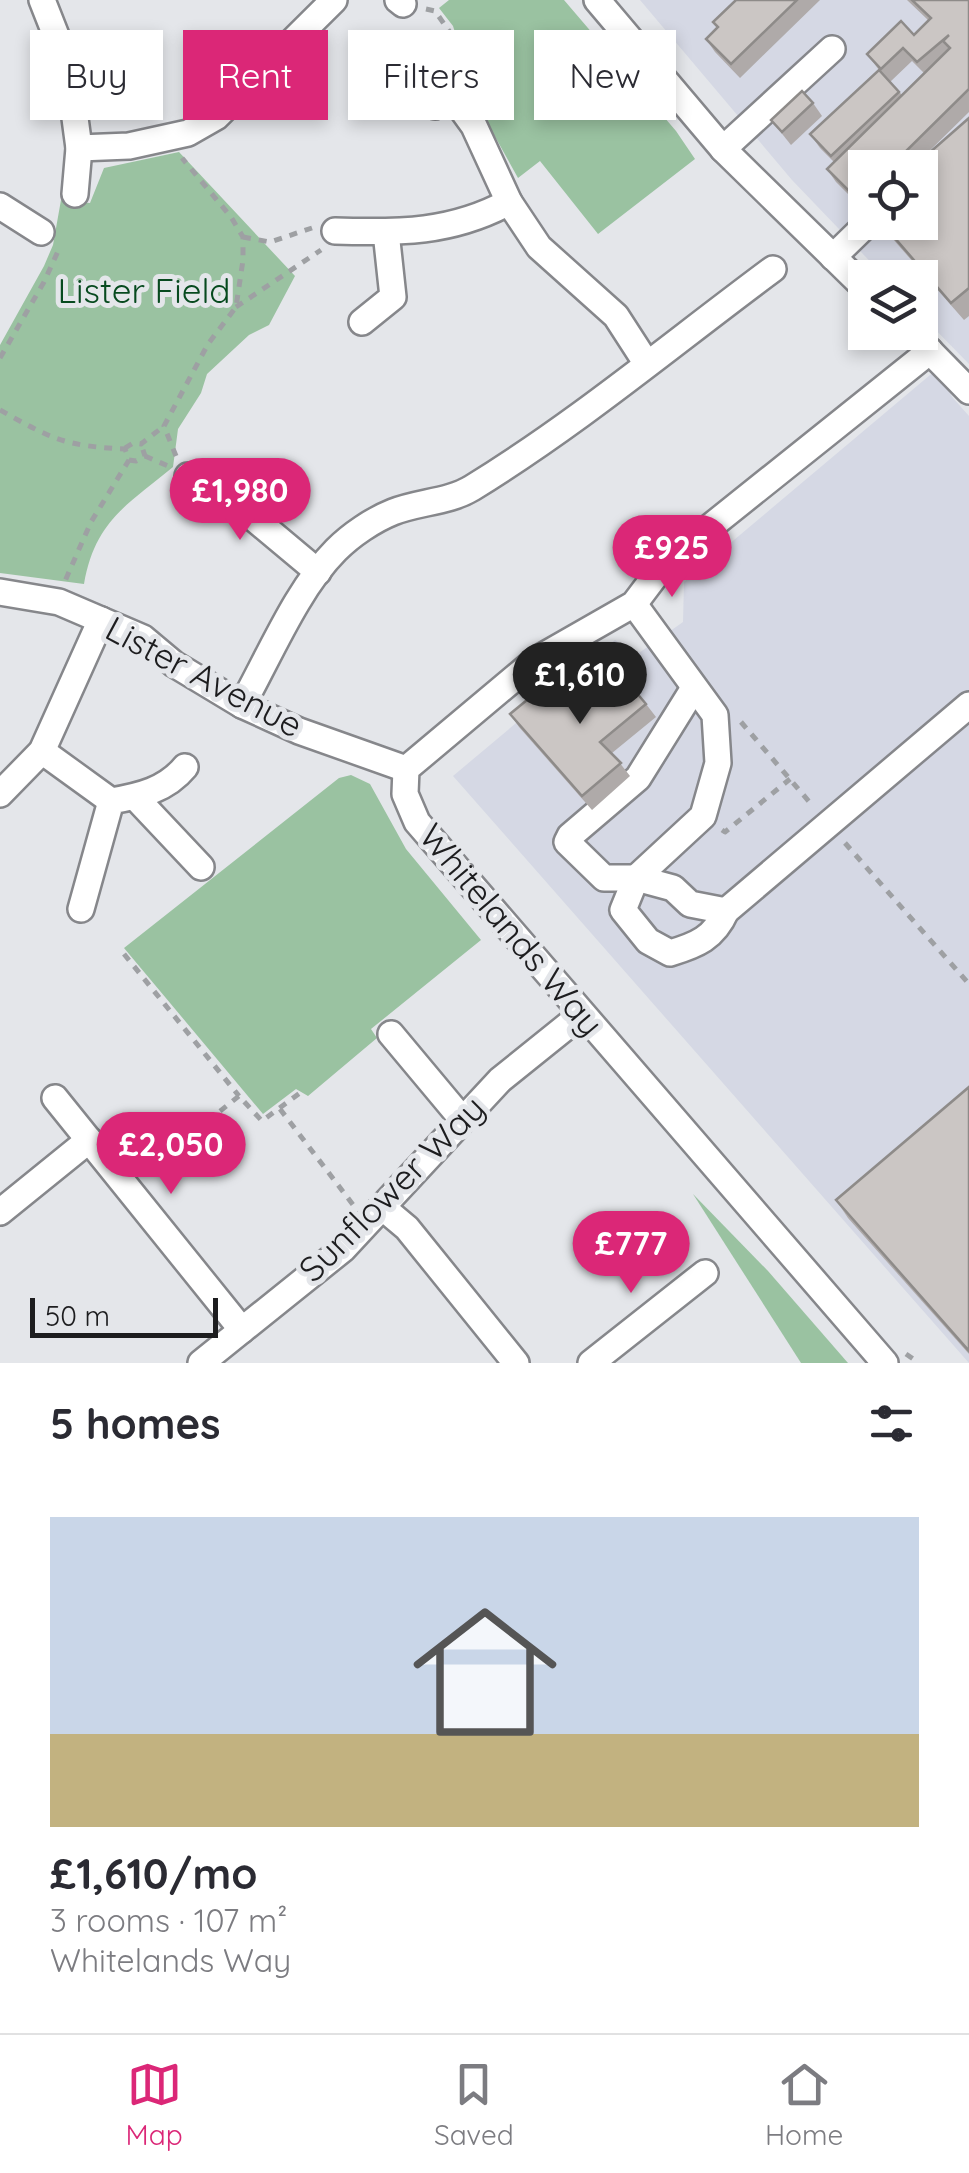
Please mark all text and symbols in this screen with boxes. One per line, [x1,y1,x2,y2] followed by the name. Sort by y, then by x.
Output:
[30,30,163,120] chip: Buy
[183,30,328,120] chip: Rent
[348,30,514,120] chip: Filters
[534,30,676,120] chip: New
[848,150,938,350] map controls
[848,150,938,240] button: locate
[848,260,938,350] button: layers
[57,268,231,312] park label: Lister Field
[159,458,321,543] pin: £1,980
[192,470,288,510] text: £1,980
[613,515,731,600] pin: £925
[635,527,709,567] text: £925
[98,606,310,746] street label: Lister Avenue
[499,642,661,727] pin: £1,610
[535,654,625,694] text: £1,610
[410,814,613,1045] street label: Whitelands Way
[289,1086,494,1291] street label: Sunflower Way
[90,1112,252,1197] pin: £2,050
[119,1124,223,1164] text: £2,050
[572,1211,690,1296] pin: £777
[595,1223,667,1263] text: £777
[30,1293,218,1338] scale bar
[45,1298,110,1333] text: 50 m
[864,1396,919,1451] icon: filters
[50,1397,221,1450] text: 5 homes
[395,1582,575,1762] icon: home
[50,1847,257,1900] text: £1,610/mo
[50,1900,287,1940] text: 3 rooms · 107 m²
[50,1940,291,1980] text: Whitelands Way
[126,2057,183,2152] tab: Map
[434,2057,514,2152] tab: Saved
[765,2057,843,2152] tab: Home

